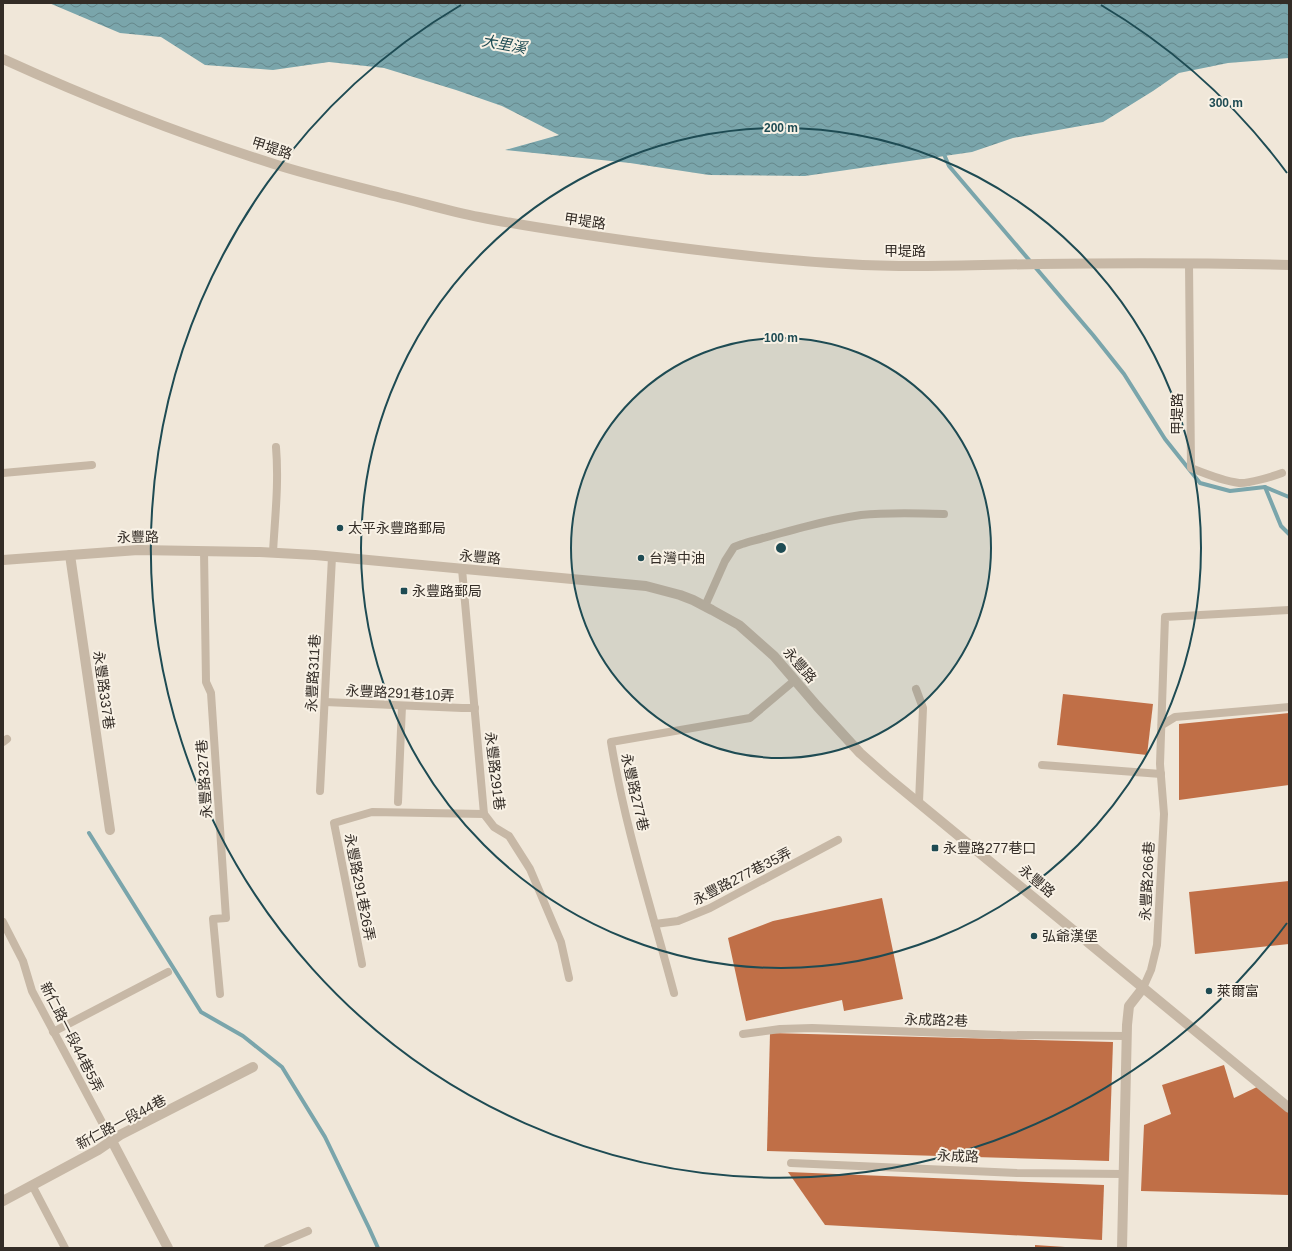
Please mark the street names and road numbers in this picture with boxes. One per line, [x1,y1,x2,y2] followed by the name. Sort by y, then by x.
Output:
[250,134,294,162] street label: 甲堤路
[563,210,607,232] street label: 甲堤路
[884,243,926,259] street label: 甲堤路
[1169,393,1185,435] street label: 甲堤路
[117,529,159,545] street label: 永豐路
[458,547,502,567] street label: 永豐路
[303,633,323,713] street label: 永豐路311巷
[780,644,820,686] street label: 永豐路
[91,650,117,730] street label: 永豐路337巷
[345,682,455,704] street label: 永豐路291巷10弄
[482,731,508,811] street label: 永豐路291巷
[193,739,215,819] street label: 永豐路327巷
[618,752,652,832] street label: 永豐路277巷
[342,832,378,942] street label: 永豐路291巷26弄
[1137,841,1157,921] street label: 永豐路266巷
[690,844,794,908] street label: 永豐路277巷35弄
[1016,861,1058,901] street label: 永豐路
[37,979,107,1095] street label: 新仁路一段44巷5弄
[904,1011,968,1029] street label: 永成路2巷
[73,1092,169,1152] street label: 新仁路一段44巷
[937,1147,979,1165] street label: 永成路

